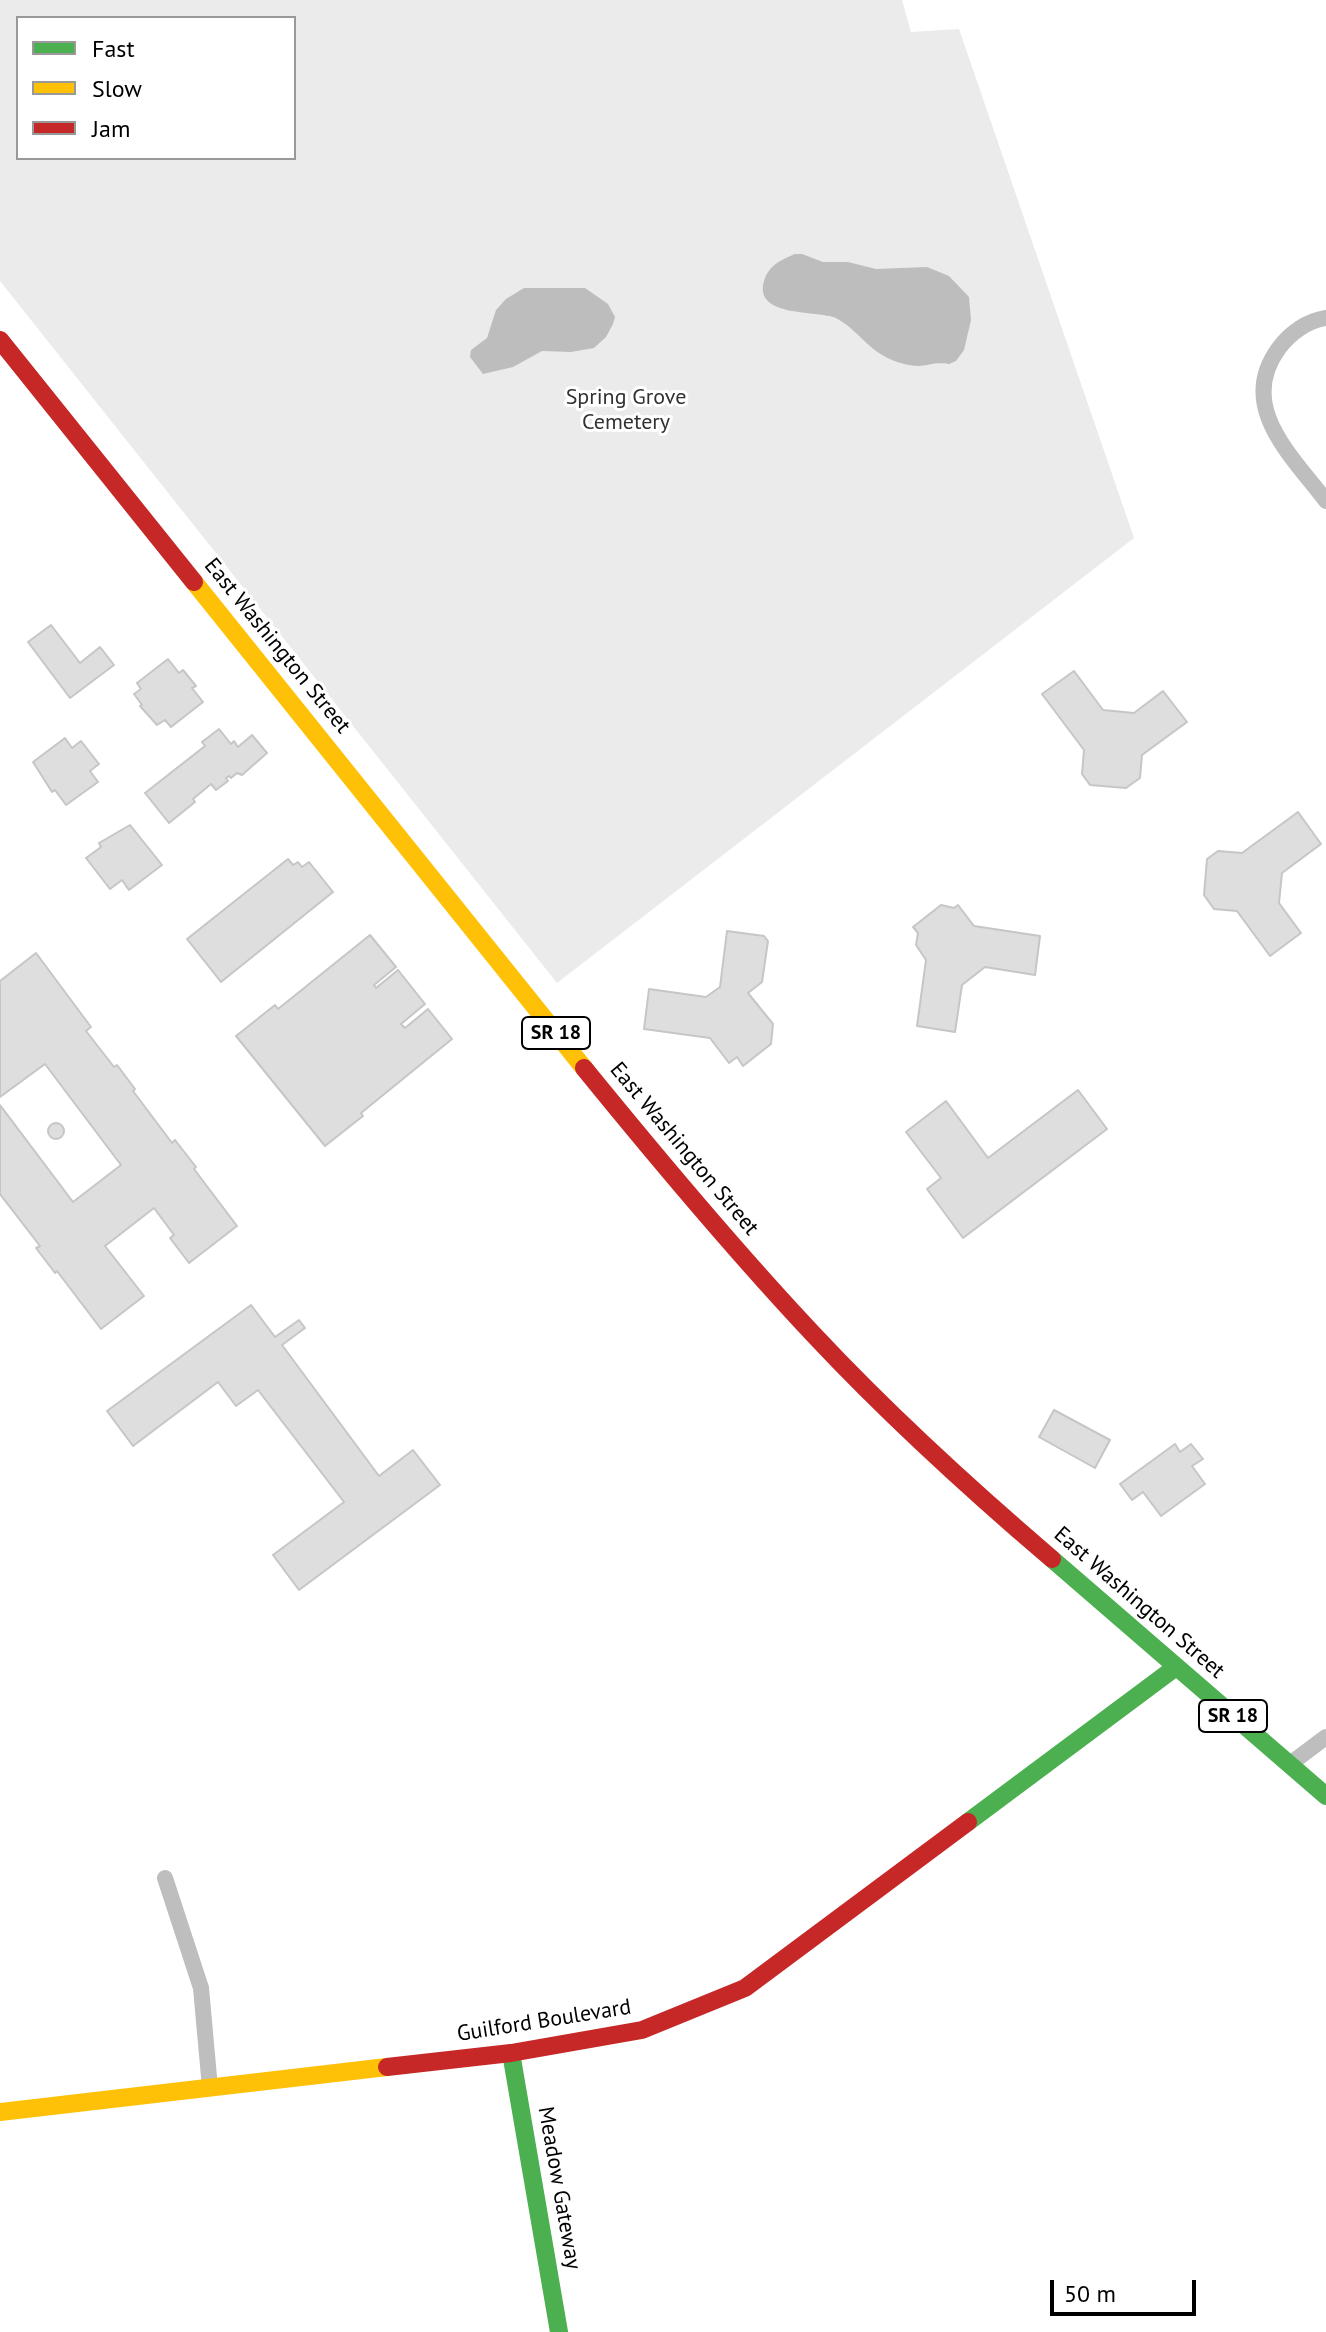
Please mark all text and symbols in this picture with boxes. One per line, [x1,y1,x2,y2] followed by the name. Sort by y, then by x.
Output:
[16,16,296,160] legend
[92,33,135,64] text: Fast
[92,73,142,104] text: Slow
[92,113,130,144] text: Jam
[566,385,686,436] park label: Spring Grove Cemetery
[198,553,356,739] street label: East Washington Street
[522,1017,590,1049] road number: SR 18
[604,1057,764,1241] street label: East Washington Street
[1048,1522,1230,1684] street label: East Washington Street
[1199,1700,1267,1732] road number: SR 18
[455,1994,633,2048] street label: Guilford Boulevard
[532,2105,586,2271] street label: Meadow Gateway
[1054,2264,1200,2314] scale bar
[1064,2278,1116,2309] text: 50 m

